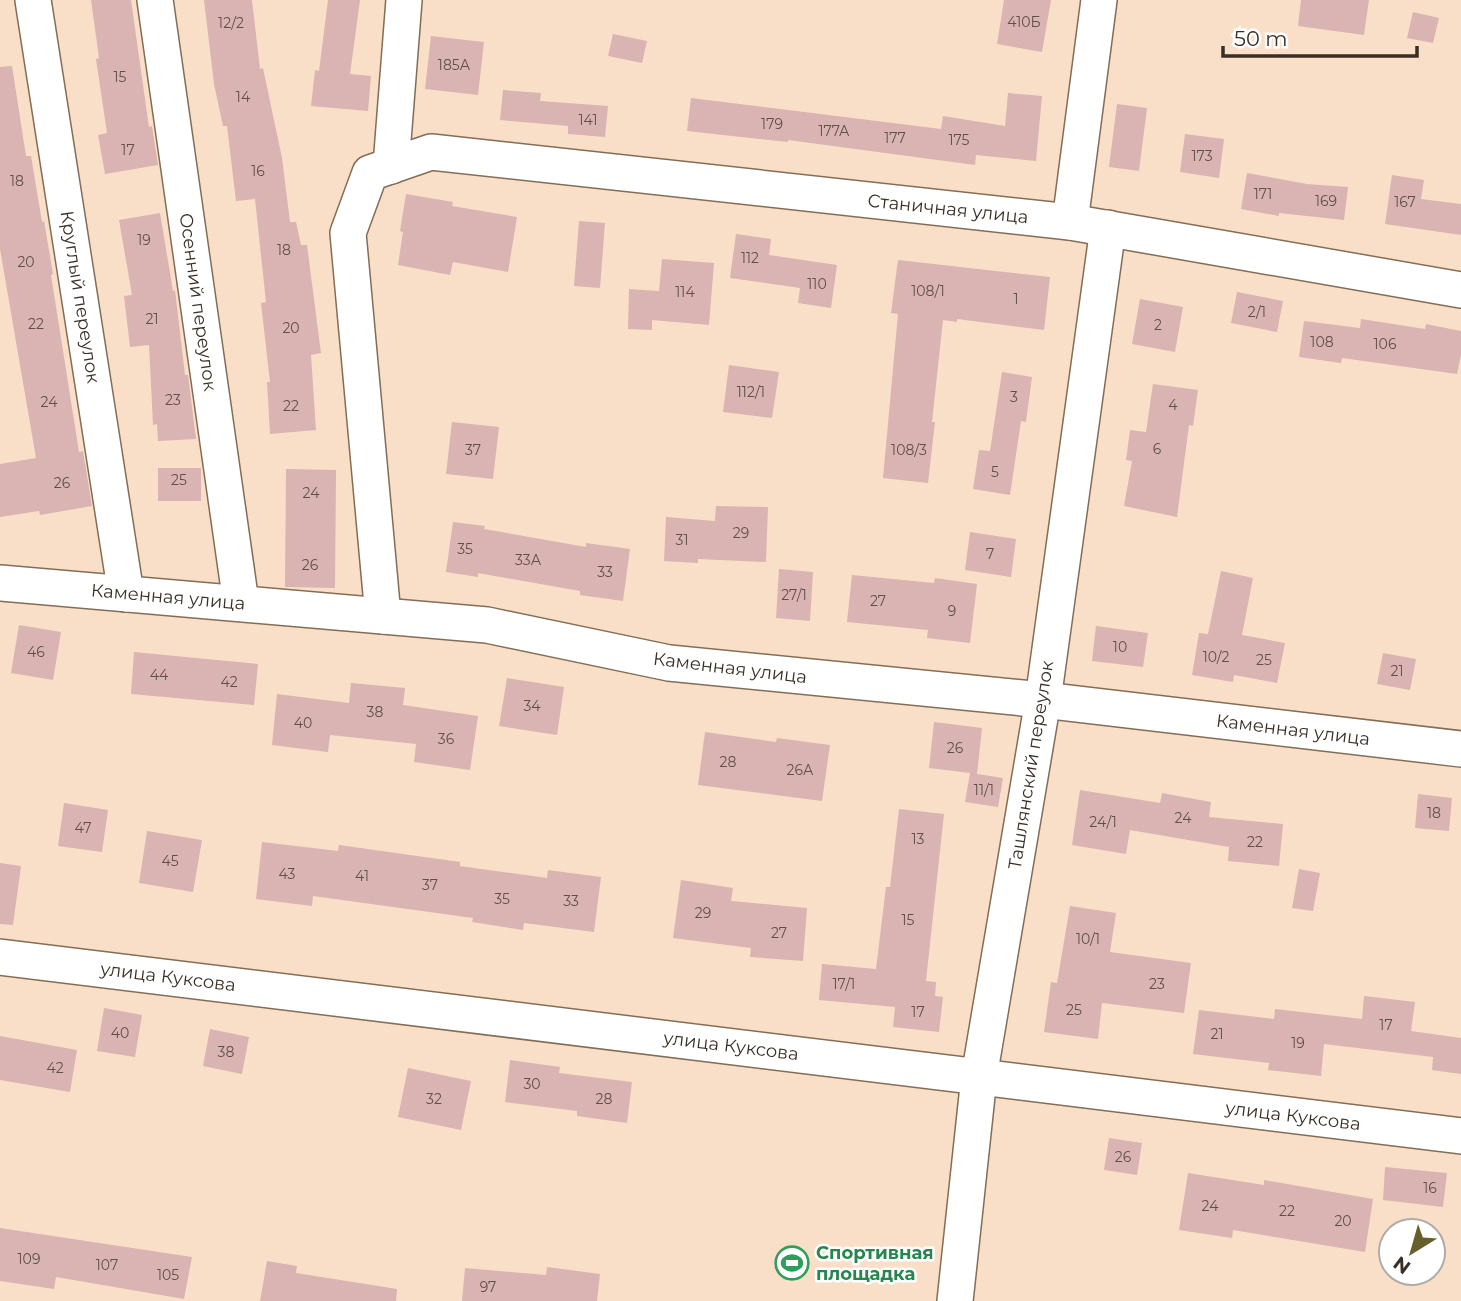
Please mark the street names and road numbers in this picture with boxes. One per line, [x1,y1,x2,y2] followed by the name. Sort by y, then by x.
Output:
[867,190,1029,228] street label: Станичная улица
[55,209,105,385] street label: Круглый переулок
[175,212,221,393] street label: Осенний переулок
[90,579,246,615] street label: Каменная улица
[652,648,808,688] street label: Каменная улица
[1004,658,1058,871] street label: Ташлянский переулок
[1215,710,1371,750] street label: Каменная улица
[98,958,237,996] street label: улица Куксова
[661,1027,800,1065] street label: улица Куксова
[1223,1097,1362,1135] street label: улица Куксова

